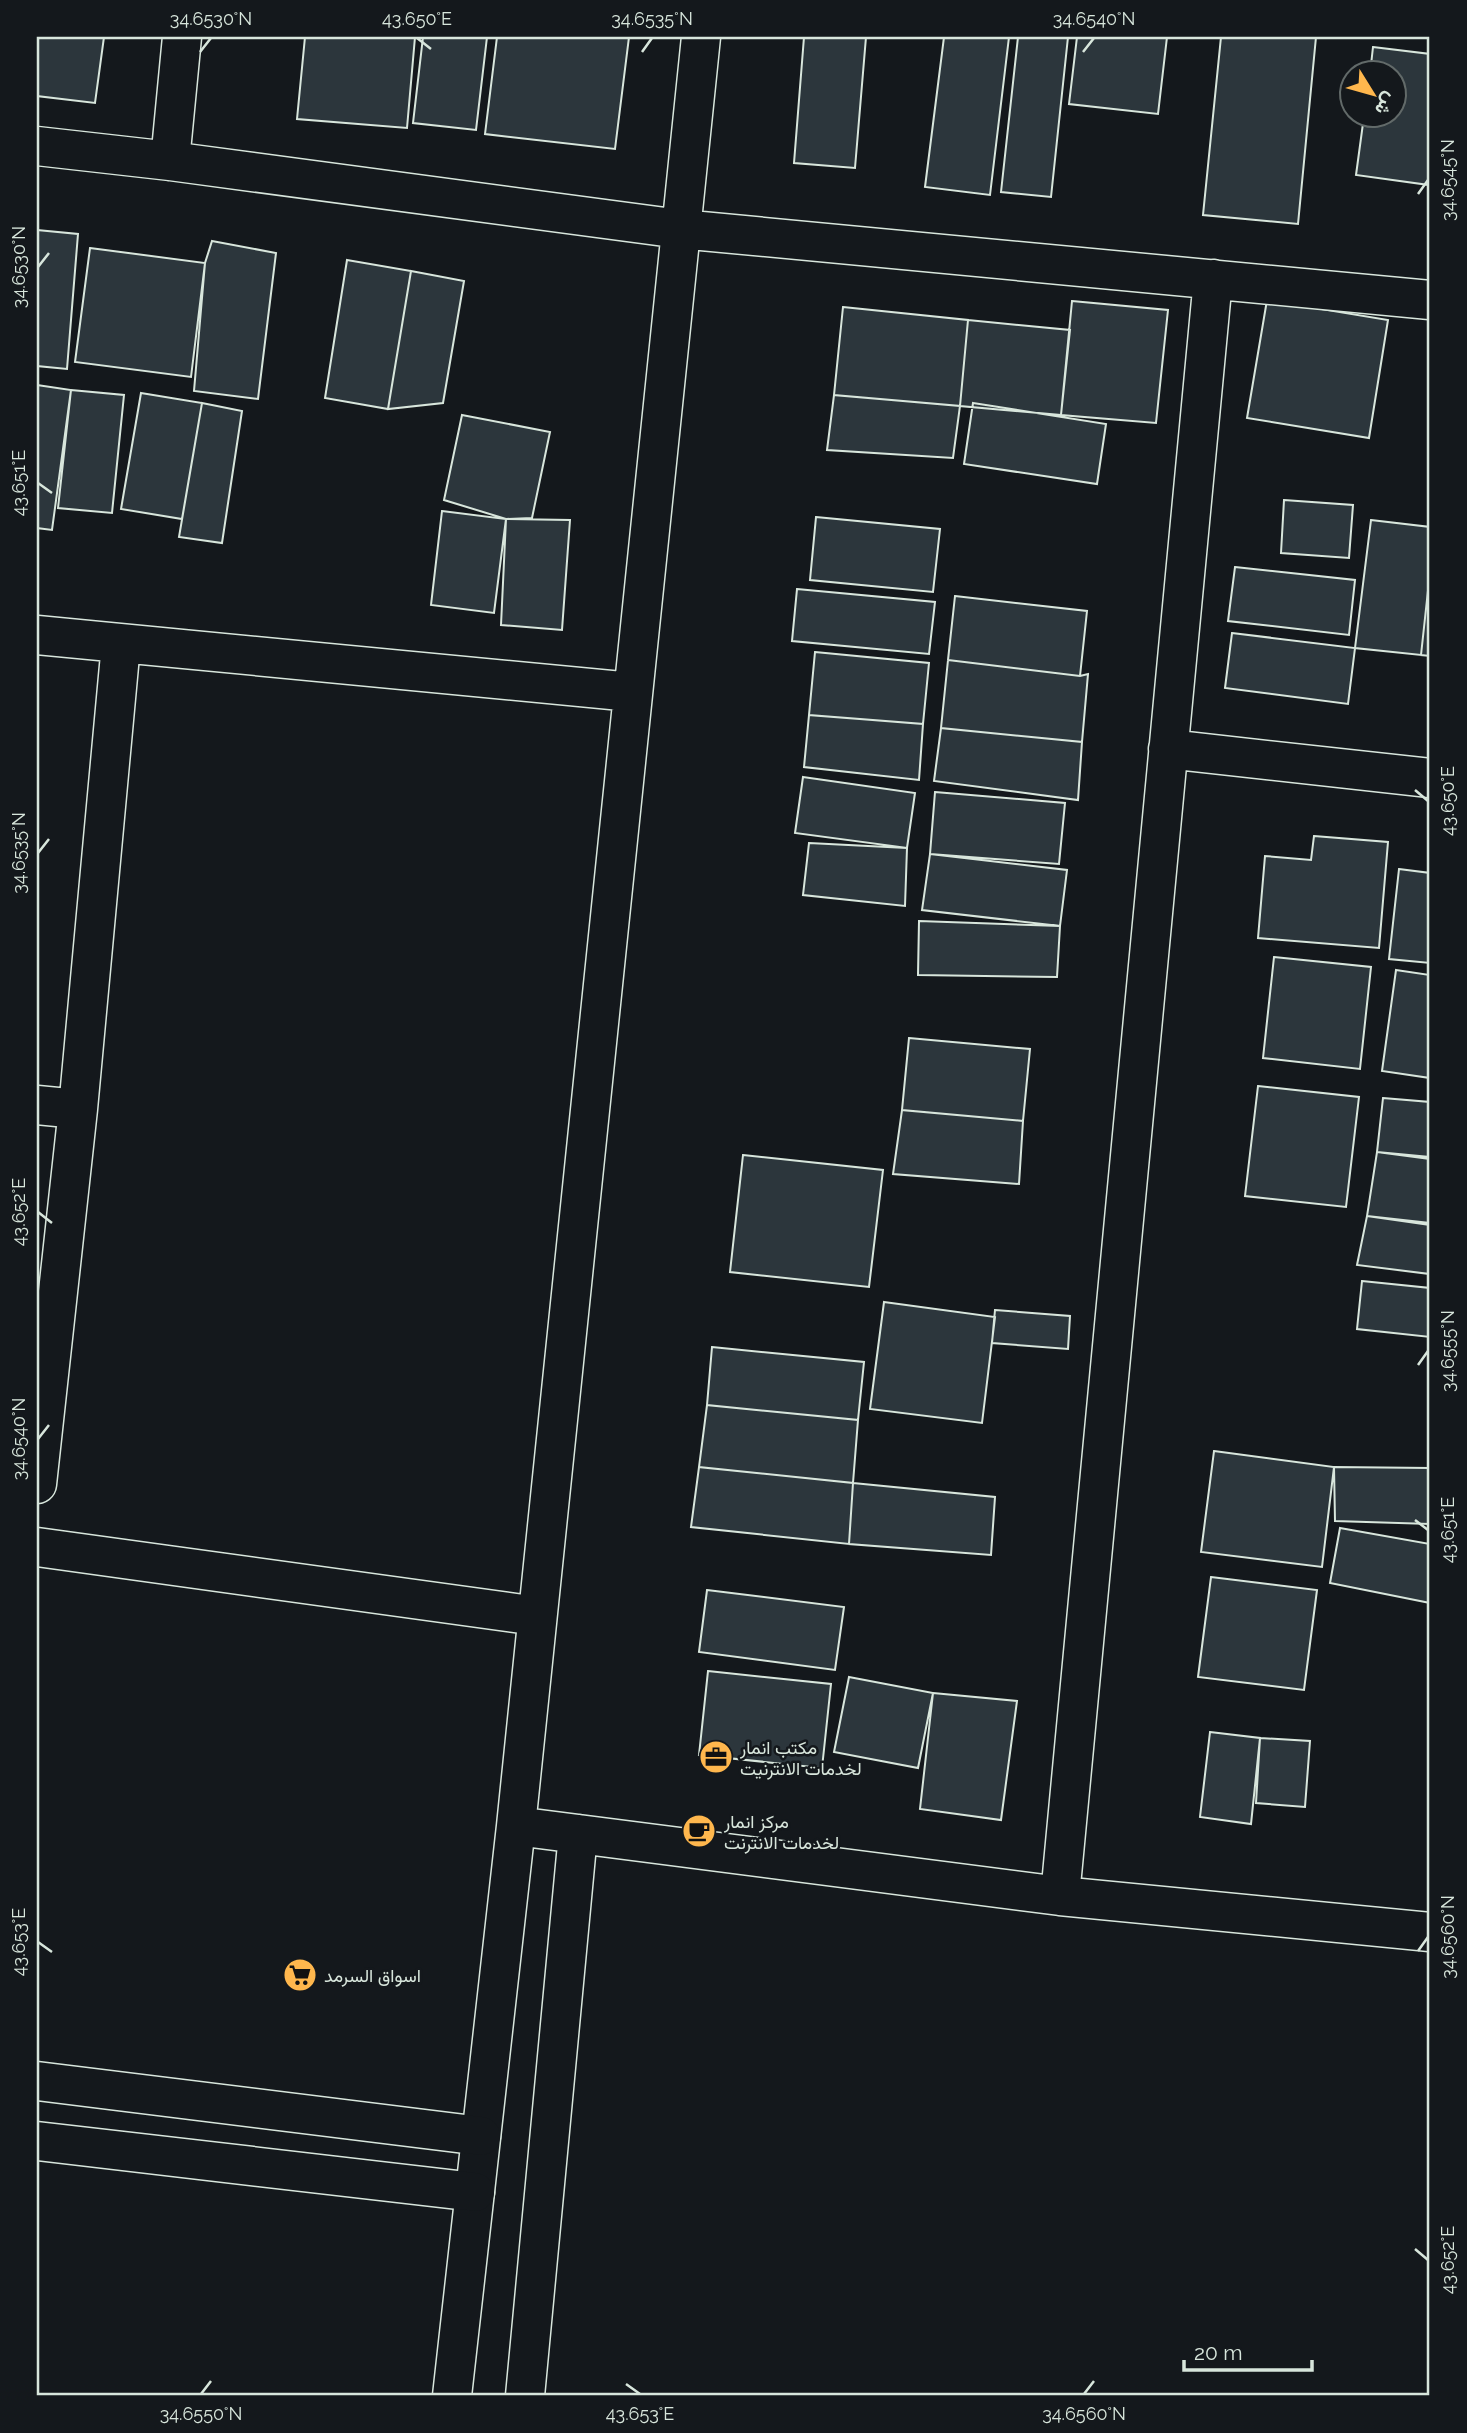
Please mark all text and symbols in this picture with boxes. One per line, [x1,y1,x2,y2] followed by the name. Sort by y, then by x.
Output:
[170,8,252,29] text: 34.6530°N
[382,8,452,29] text: 43.650°E
[611,8,693,29] text: 34.6535°N
[1053,8,1135,29] text: 34.6540°N
[1338,60,1408,130] north arrow
[1370,88,1402,120] text: ش
[1437,139,1458,221] text: 34.6545°N
[8,226,29,308] text: 34.6530°N
[8,450,29,516] text: 43.651°E
[1437,766,1458,836] text: 43.650°E
[8,812,29,894] text: 34.6535°N
[8,1178,29,1246] text: 43.652°E
[1437,1310,1458,1392] text: 34.6555°N
[8,1398,29,1480] text: 34.6540°N
[1437,1497,1458,1563] text: 43.651°E
[739,1737,862,1780] place label: مكتب انمار لخدمات الانترنيت
[697,1738,735,1776] office icon: مكتب انمار لخدمات الانترنيت
[723,1811,839,1854] place label: مركز انمار لخدمات الانترنت
[680,1812,718,1850] cafe icon: مركز انمار لخدمات الانترنت
[1437,1895,1458,1979] text: 34.6560°N
[8,1908,29,1976] text: 43.653°E
[281,1956,319,1994] supermarket icon: اسواق السرمد
[324,1965,421,1987] place label: اسواق السرمد
[1437,2226,1458,2294] text: 43.652°E
[1184,2328,1311,2372] scale bar
[1194,2340,1242,2365] text: 20 m
[160,2403,242,2424] text: 34.6550°N
[606,2403,674,2424] text: 43.653°E
[1042,2403,1126,2424] text: 34.6560°N

